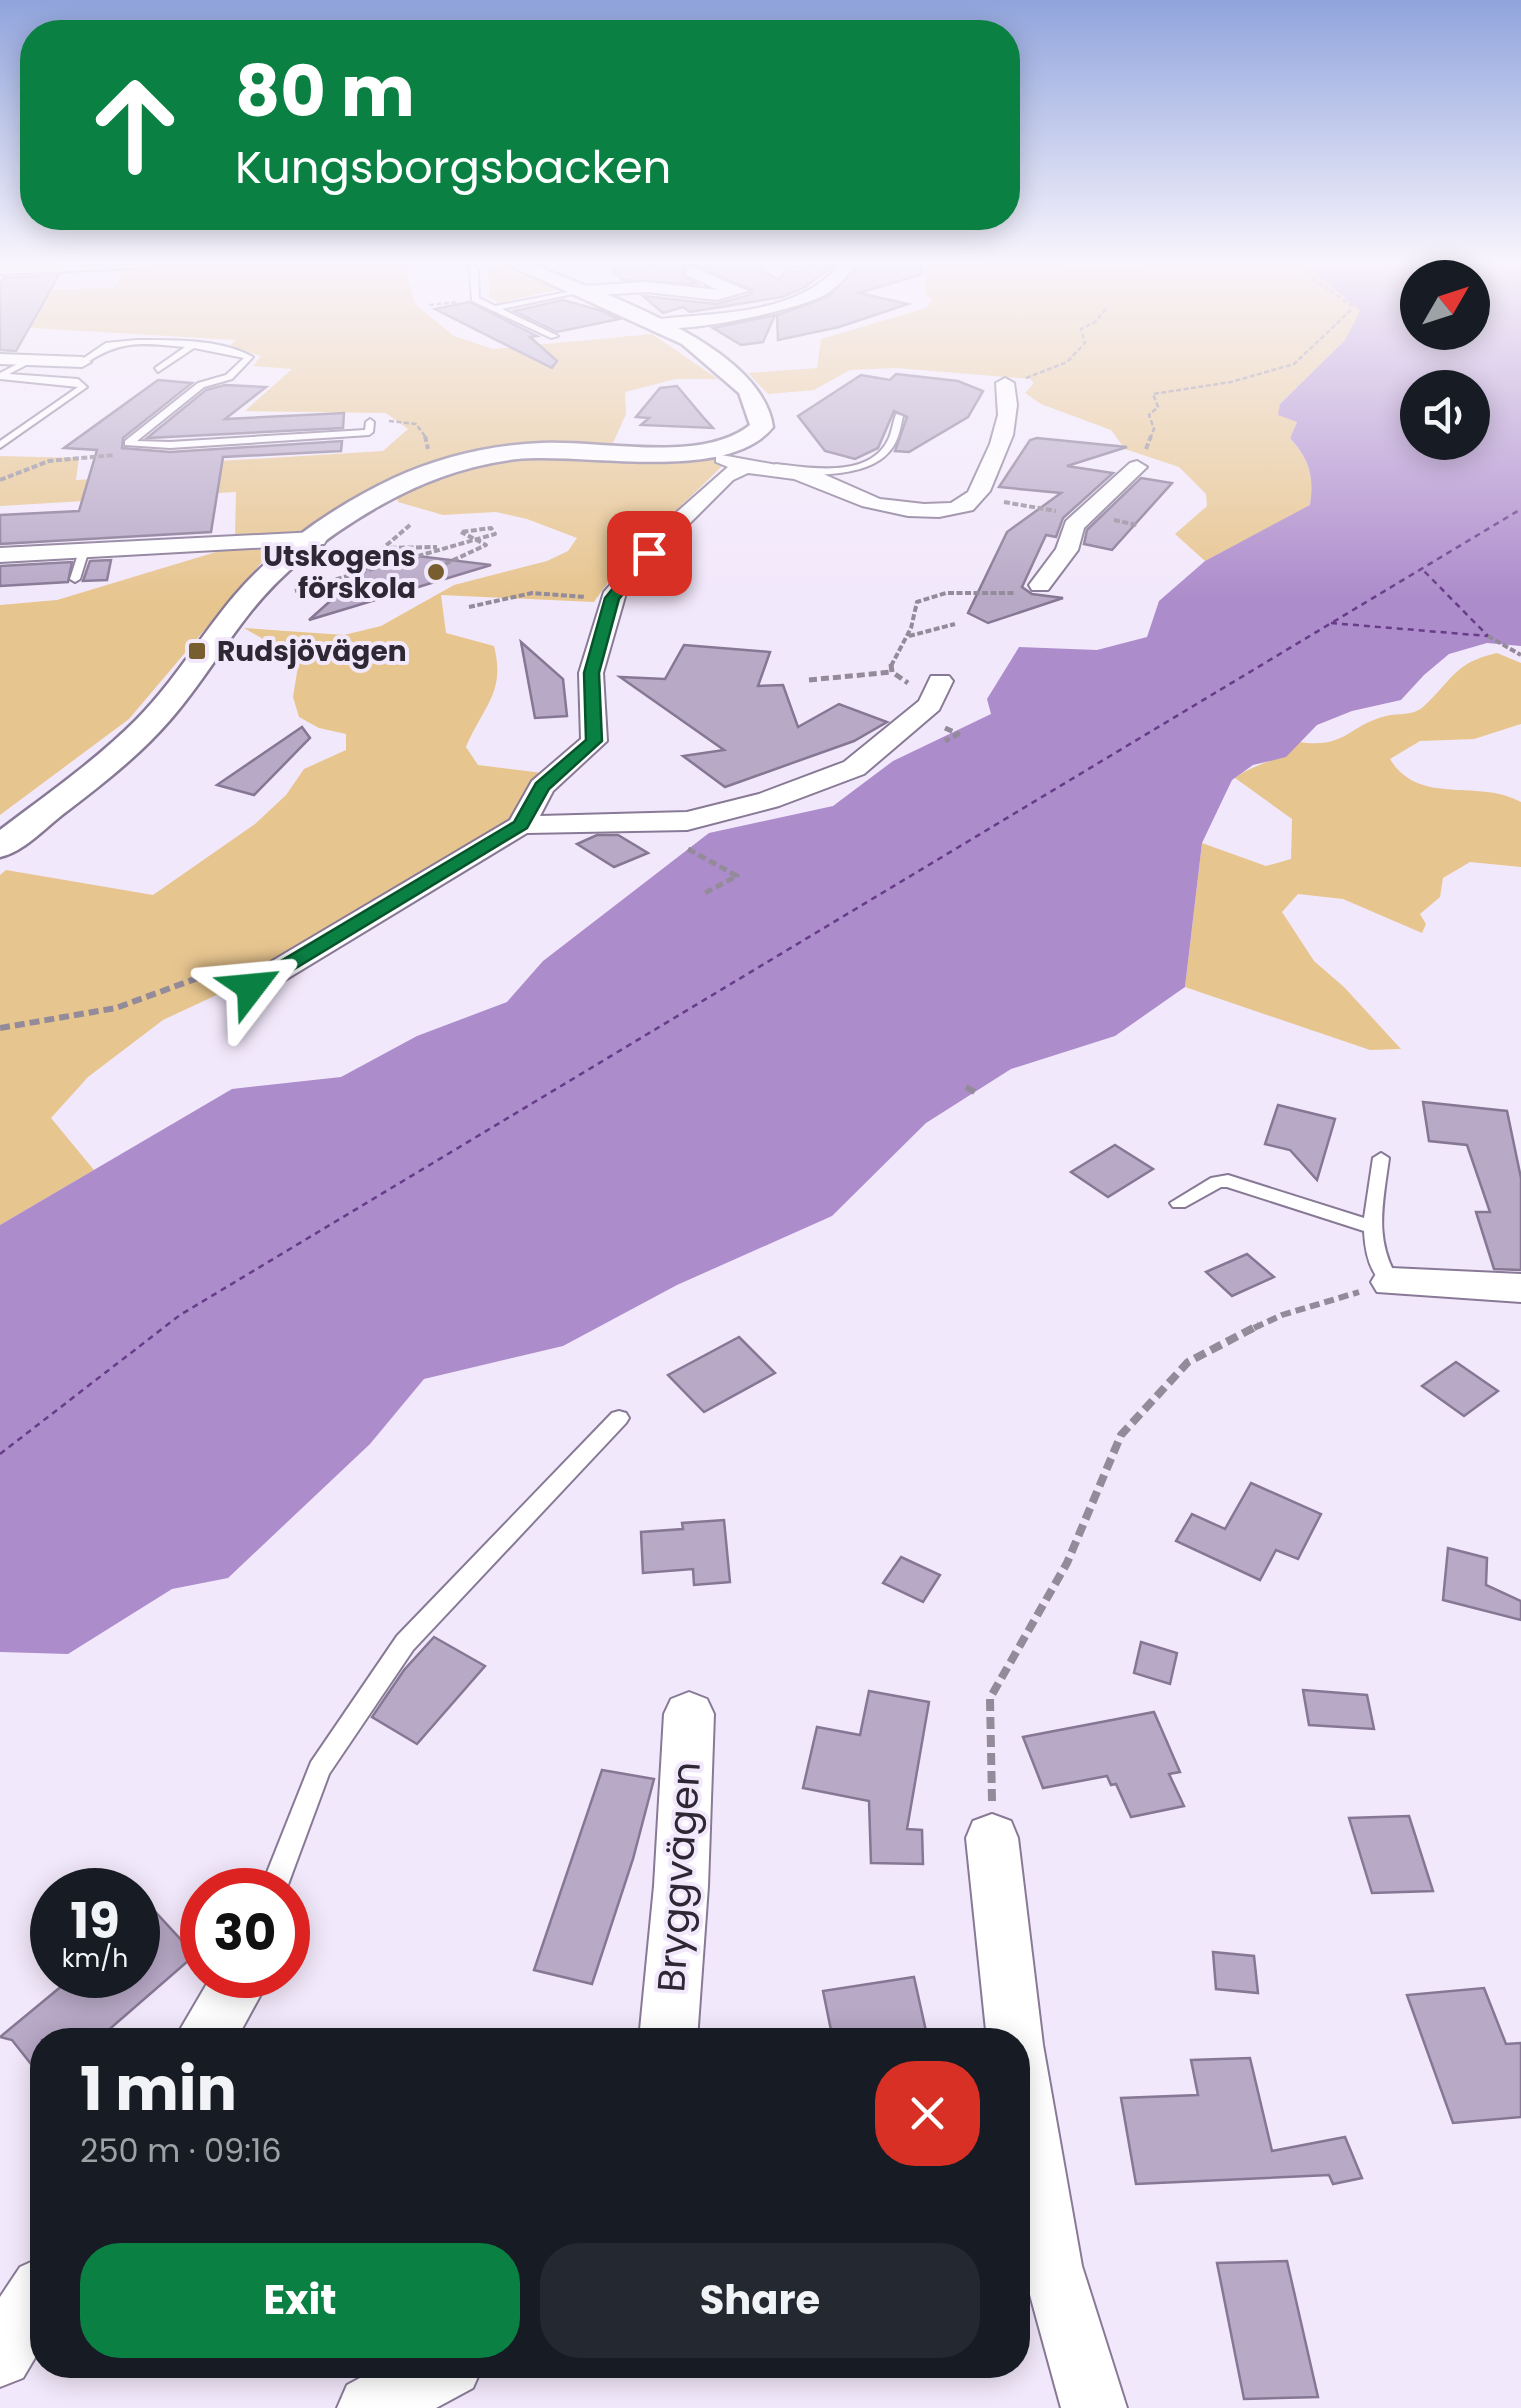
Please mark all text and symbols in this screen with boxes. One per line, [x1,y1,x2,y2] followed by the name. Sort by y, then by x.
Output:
[235,42,415,141] text: 80 m
[70,60,200,190] icon: ahead
[235,136,671,199] text: Kungsborgsbacken
[1400,260,1490,350] north arrow
[1400,260,1490,460] map controls
[1400,370,1490,460] button: sound
[607,511,692,596] pin
[622,526,677,581] icon: arrive
[263,537,416,608] place label: Utskogens förskola
[425,561,447,583] marker: Utskogens förskola
[217,632,407,671] place label: Rudsjövägen
[186,640,208,662] marker: Rudsjövägen
[199,935,303,1039] position arrow
[644,1760,713,1994] street label: Bryggvägen
[180,1868,310,1998] speed limit sign: 30
[70,1885,120,1956] text: 19
[62,1941,128,1976] text: km/h
[80,2047,237,2131] text: 1 min
[875,2061,980,2166] button: close
[80,2128,282,2173] text: 250 m · 09:16
[80,2243,520,2358] button: Exit
[540,2243,980,2358] button: Share

